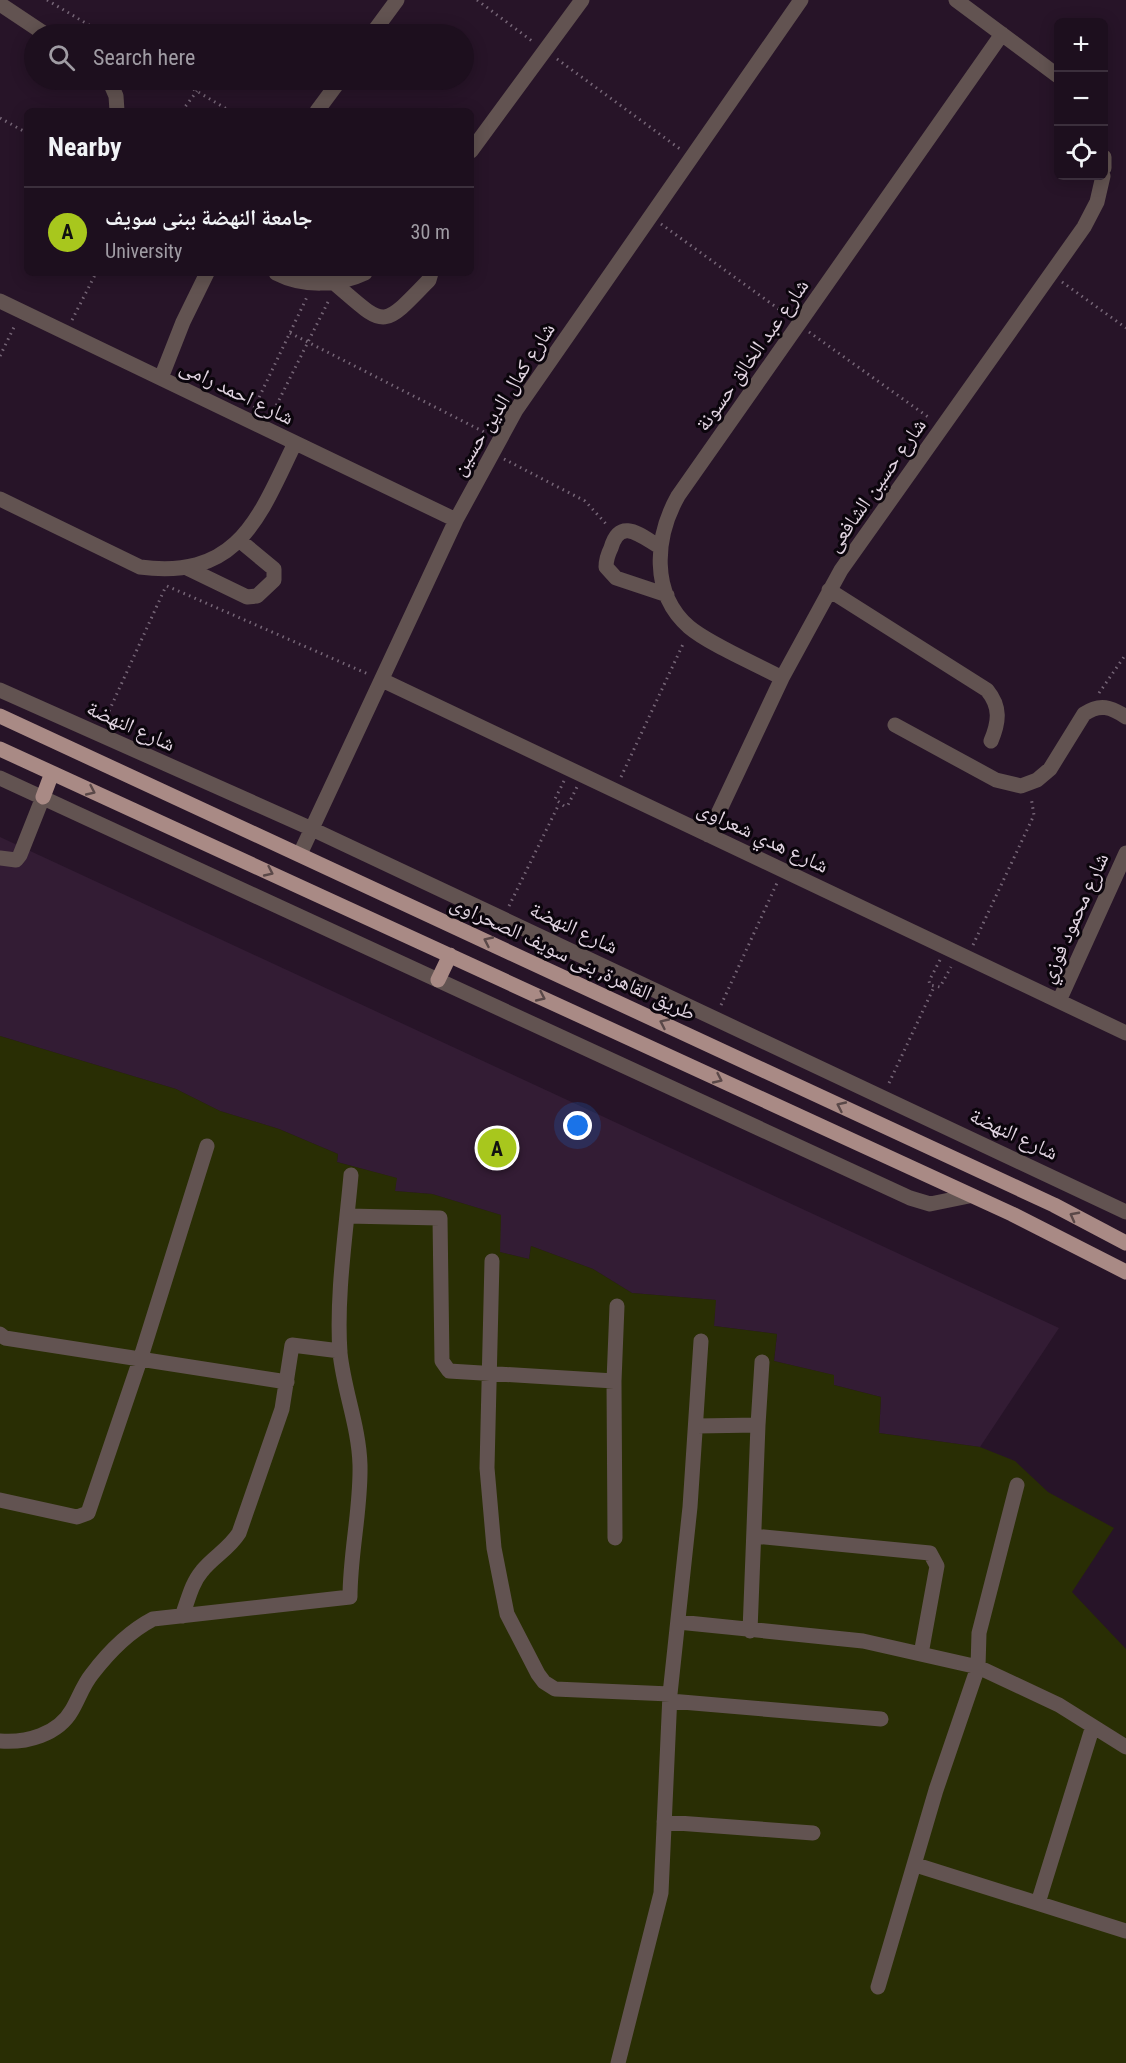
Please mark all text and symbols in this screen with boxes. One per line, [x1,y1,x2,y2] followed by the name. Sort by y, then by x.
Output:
[1054,18,1108,180] map controls
[1054,18,1108,72] button: +
[24,24,474,90] search box
[45,41,78,74] icon: search
[93,45,195,70] text: Search here
[1054,72,1108,126] button: −
[1054,126,1108,180] button: locate
[48,132,122,162] text: Nearby
[105,205,312,230] text: جامعة النهضة ببنى سويف
[62,220,73,244] text: A
[411,220,450,244] text: 30 m
[105,239,182,263] text: University
[691,274,814,436] street label: شارع عبد الخالق حسونة
[446,318,561,480] street label: شارع كمال الدين حسين
[176,354,298,431] street label: شارع احمد رامى
[821,414,932,557] street label: شارع حسين الشافعى
[83,696,179,757] street label: شارع النهضة
[85,783,96,795] one-way arrow
[692,796,832,882] street label: شارع هدي شعراوى
[1035,849,1117,989] street label: شارع محمود فوزي
[262,864,273,876] one-way arrow
[446,891,699,1026] street label: طريق القاهرة, بنى سويف الصحراوى
[526,897,622,960] street label: شارع النهضة
[483,936,494,948] one-way arrow
[535,990,546,1002] one-way arrow
[660,1019,671,1031] one-way arrow
[712,1072,723,1084] one-way arrow
[837,1101,848,1113] one-way arrow
[966,1103,1062,1166] street label: شارع النهضة
[563,1111,592,1140] your location
[478,1126,516,1170] pin: A
[1070,1212,1081,1223] one-way arrow

